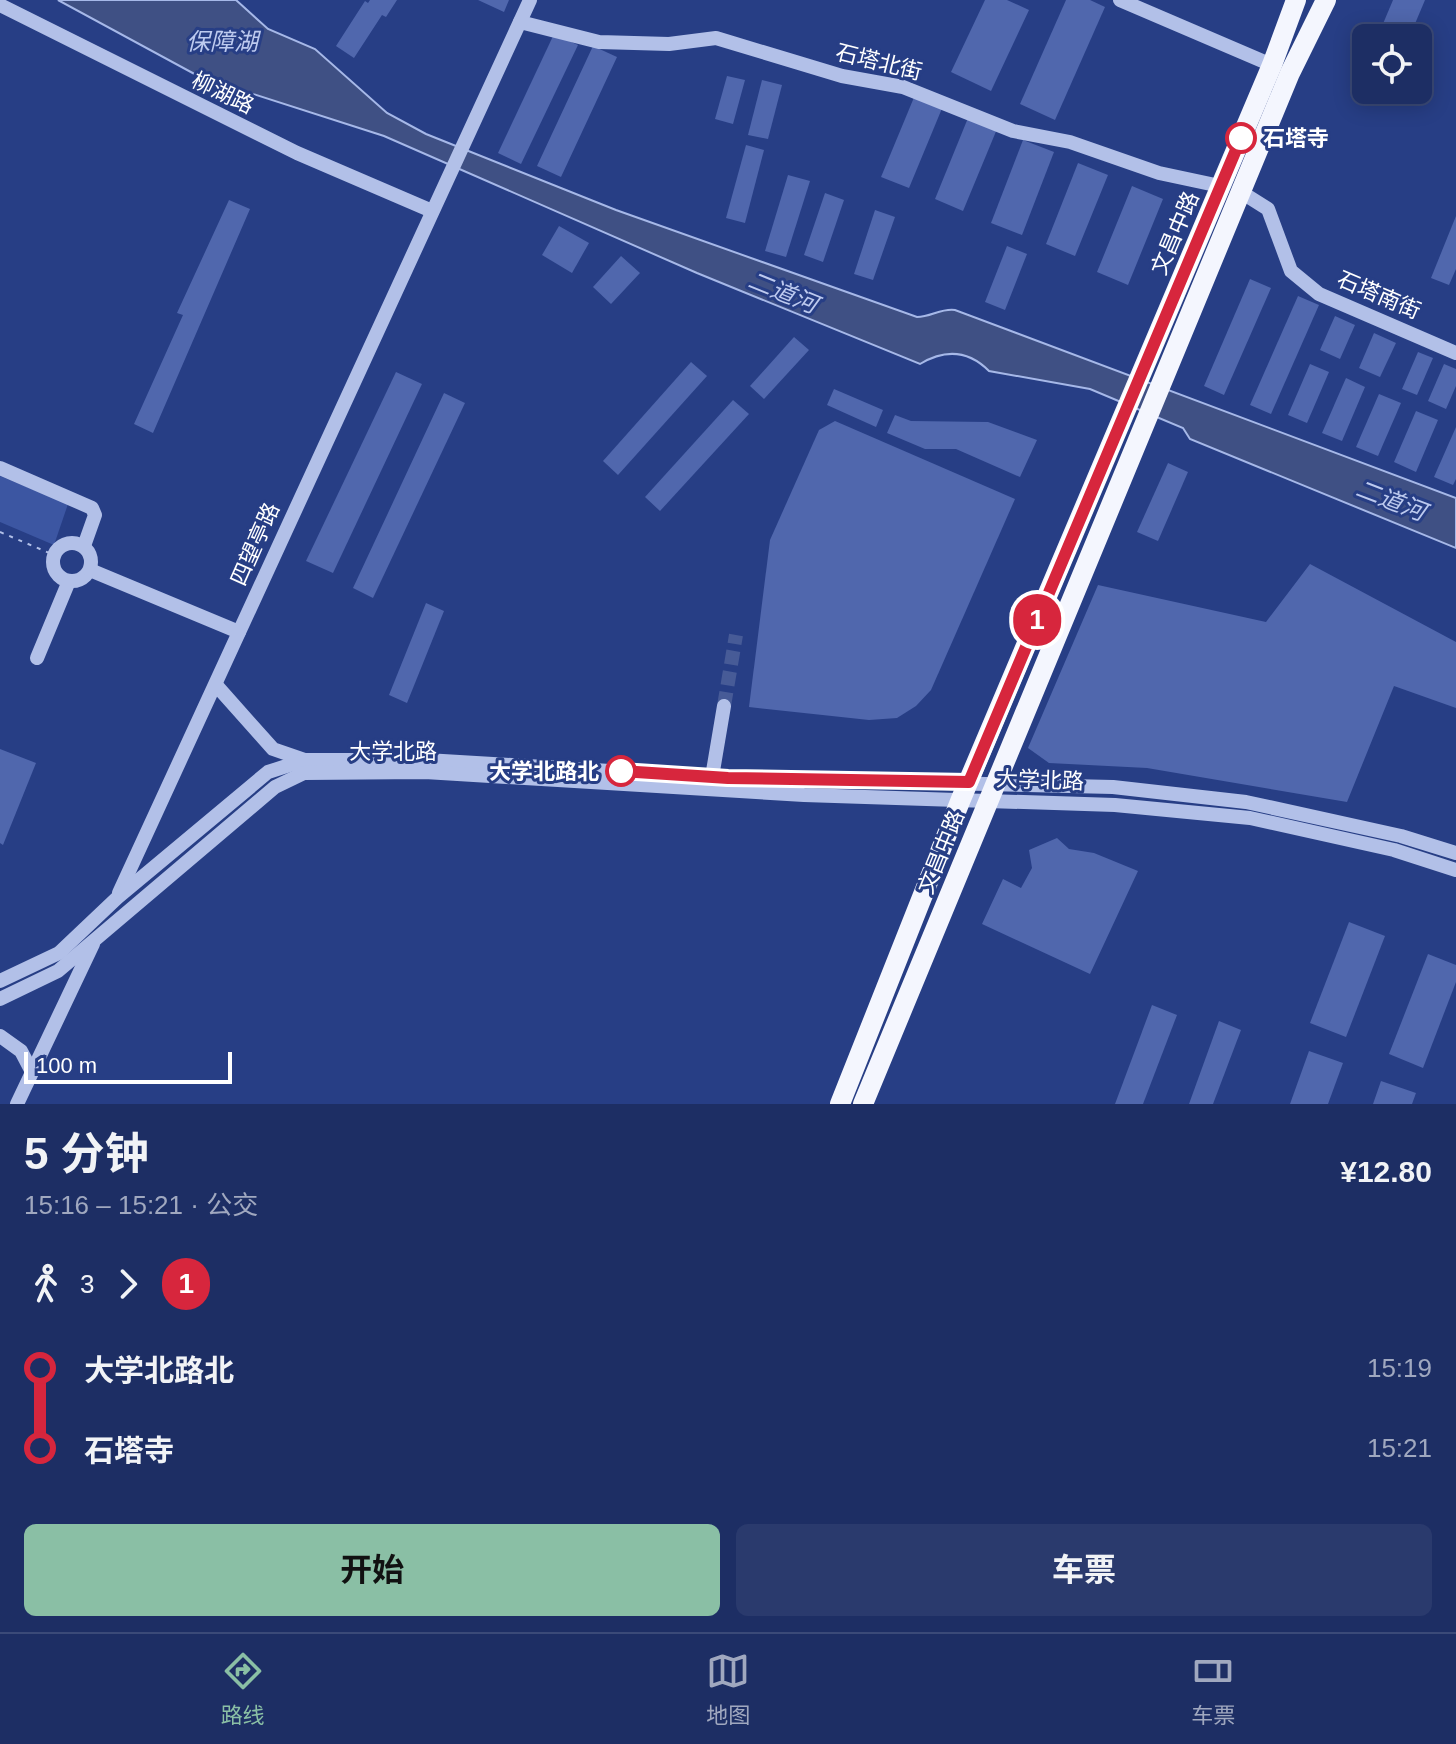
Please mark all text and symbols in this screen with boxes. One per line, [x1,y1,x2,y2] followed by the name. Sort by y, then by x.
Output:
[1352,24,1432,104] map controls
[1352,24,1432,104] button: locate
[186,28,262,55] water label: 保障湖
[833,39,925,85] street label: 石塔北街
[188,67,258,119] street label: 柳湖路
[1226,123,1256,153] marker: 石塔寺
[1263,126,1329,151] place label: 石塔寺
[1146,188,1204,278] street label: 文昌中路
[745,266,825,320] water label: 二道河
[1334,266,1424,324] street label: 石塔南街
[1353,474,1433,527] water label: 二道河
[226,499,284,589] street label: 四望亭路
[1011,594,1063,646] line badge: 1
[1029,604,1045,635] text: 1
[349,739,437,764] street label: 大学北路
[606,756,636,786] marker: 大学北路北
[489,759,599,784] place label: 大学北路北
[996,766,1084,794] street label: 大学北路
[913,807,969,897] street label: 文昌中路
[24,1048,232,1084] scale bar
[36,1053,97,1078] text: 100 m
[24,1129,149,1178] text: 5 分钟
[1340,1155,1432,1188] text: ¥12.80
[24,1190,258,1220] text: 15:16 – 15:21 · 公交
[24,1262,68,1306] icon: walk
[106,1262,150,1306] icon: forward
[178,1268,194,1299] text: 1
[80,1269,94,1299] text: 3
[1367,1353,1432,1383] text: 15:19
[84,1354,234,1387] text: 大学北路北
[1367,1433,1432,1463] text: 15:21
[84,1434,174,1467] text: 石塔寺
[24,1524,720,1616] button: 开始
[736,1524,1432,1616] button: 车票
[221,1649,265,1729] tab: 路线
[706,1649,750,1729] tab: 地图
[1191,1649,1235,1729] tab: 车票

